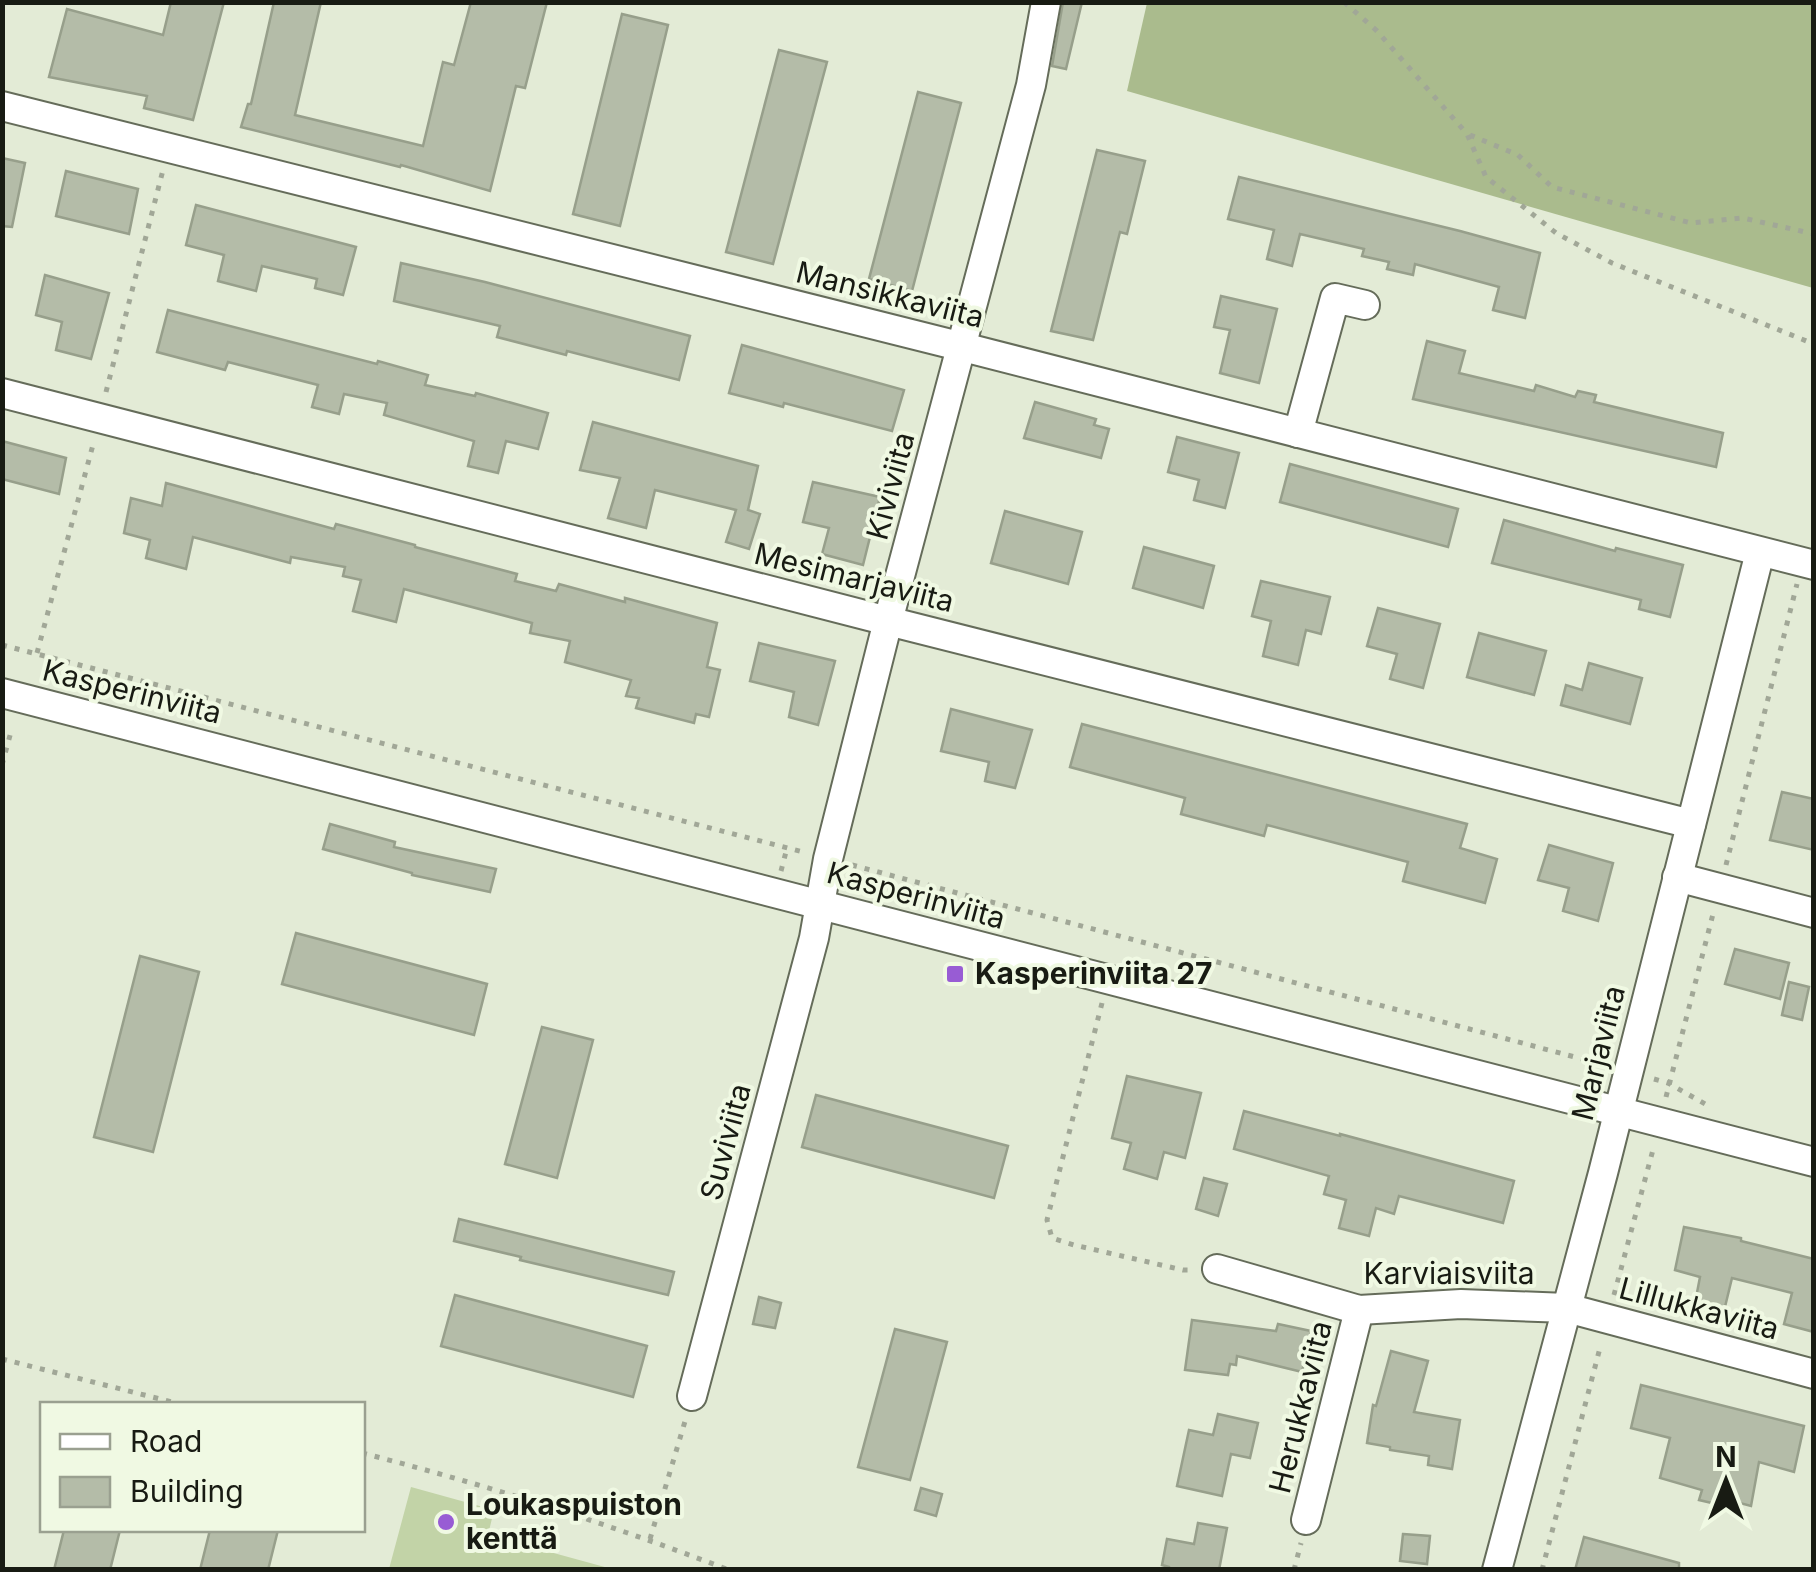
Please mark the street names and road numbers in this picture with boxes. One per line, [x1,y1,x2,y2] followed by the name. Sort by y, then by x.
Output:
[793,253,988,335] street label: Mansikkaviita
[858,428,922,544] street label: Kiviviita
[751,535,958,619] street label: Mesimarjaviita
[39,651,225,731] street label: Kasperinviita
[823,854,1009,936] street label: Kasperinviita
[1564,982,1632,1124] street label: Marjaviita
[692,1079,758,1204] street label: Suviviita
[1363,1255,1535,1291] street label: Karviaisviita
[1615,1269,1783,1347] street label: Lillukkaviita
[1261,1317,1339,1497] street label: Herukkaviita

